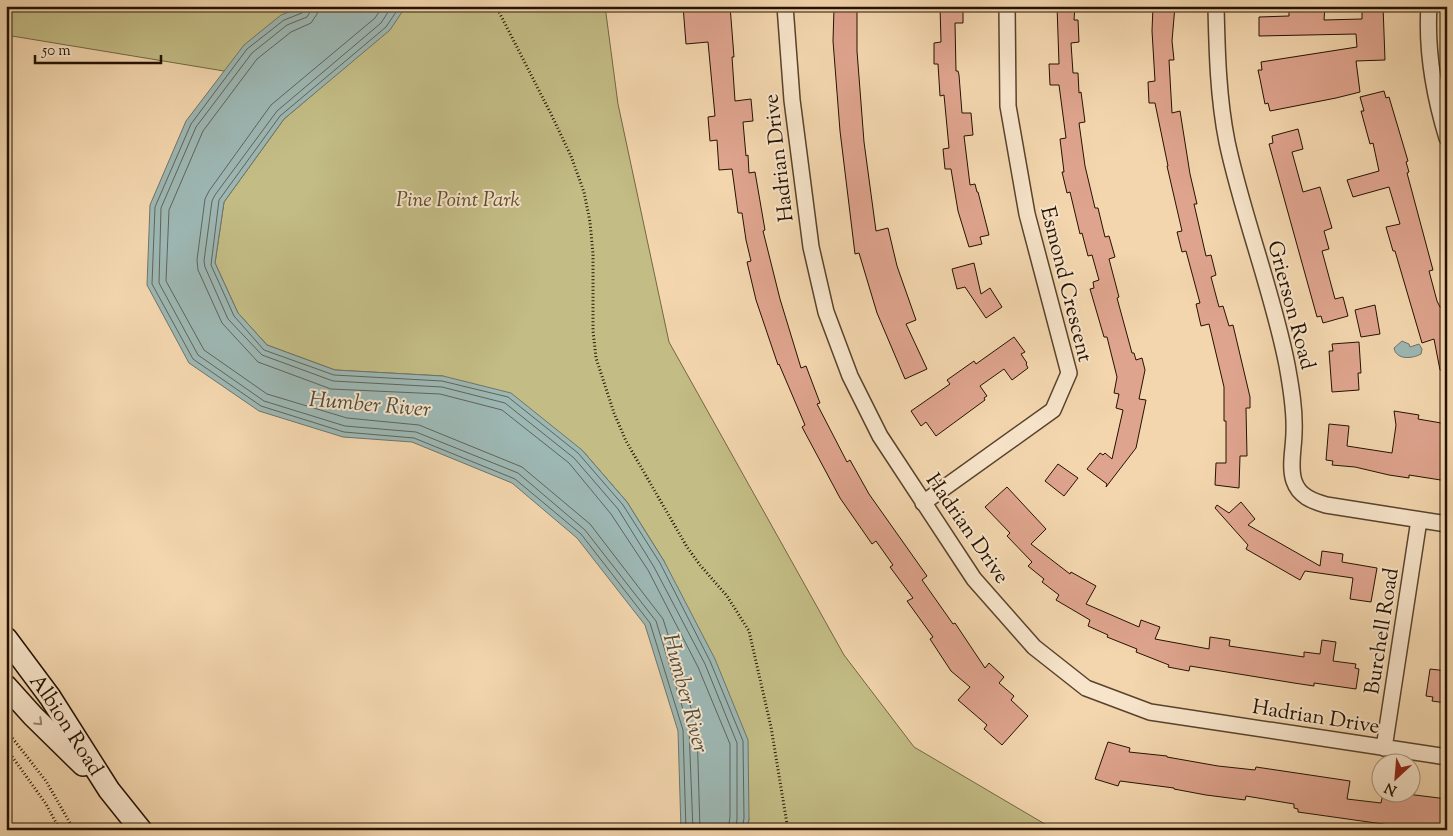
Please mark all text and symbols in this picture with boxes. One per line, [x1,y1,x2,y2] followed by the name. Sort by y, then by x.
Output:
[35,32,161,64] scale bar
[41,41,71,62] text: 50 m
[757,92,803,223] street label: Hadrian Drive
[396,186,521,216] park label: Pine Point Park
[1031,204,1099,365] street label: Esmond Crescent
[1258,238,1322,373] street label: Grierson Road
[308,385,432,427] water label: Humber River
[917,468,1016,590] street label: Hadrian Drive
[1358,566,1408,697] street label: Burchell Road
[653,631,715,757] water label: Humber River
[21,669,109,783] street label: Albion Road
[1250,693,1382,743] street label: Hadrian Drive
[33,716,42,725] one-way arrow
[1370,754,1420,804] north arrow
[1382,776,1401,799] text: N

